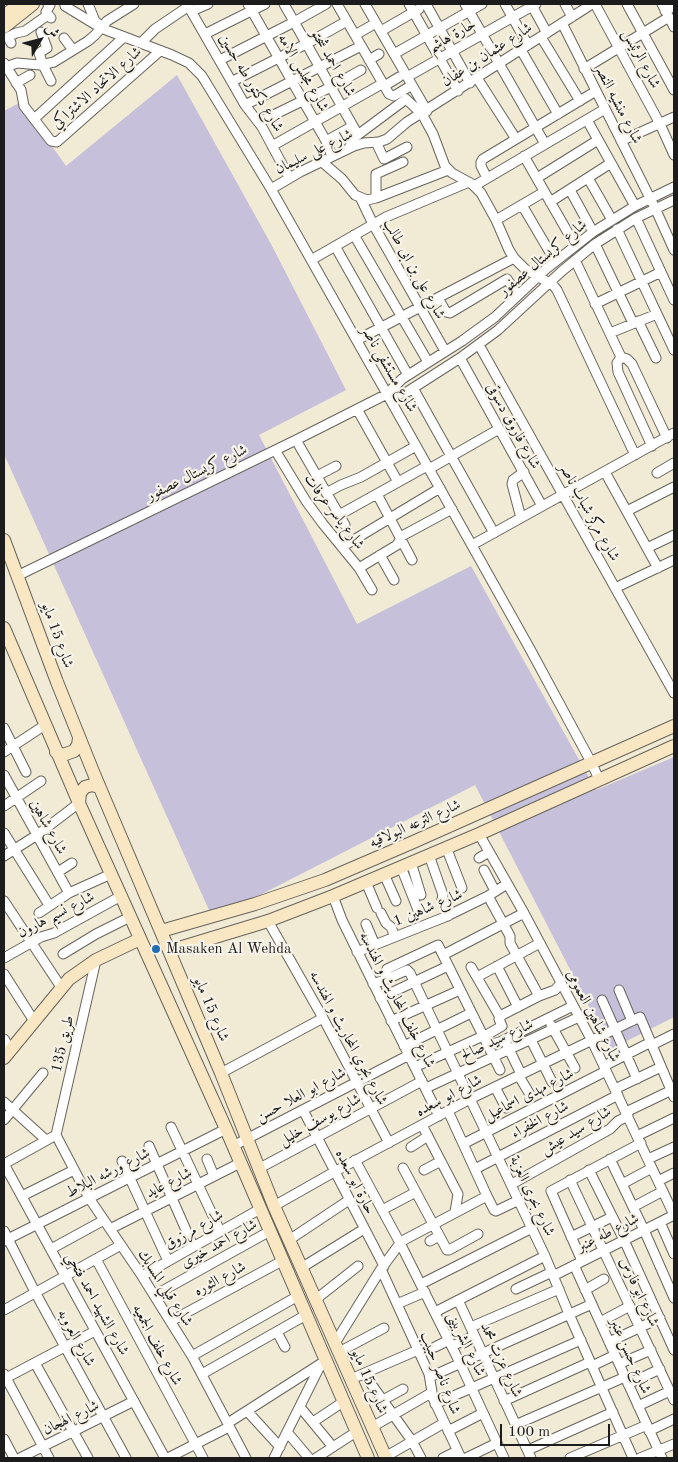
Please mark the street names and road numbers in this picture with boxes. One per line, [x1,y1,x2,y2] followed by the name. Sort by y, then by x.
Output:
[425,15,479,57] street label: حارة هاشم
[438,19,536,91] street label: شارع عثمان بن عفان
[306,26,360,100] street label: شارع احمد شحتو
[618,26,664,92] street label: شارع الرئيس
[215,31,287,135] street label: شارع دكتور طه حسين
[273,31,333,115] street label: شارع مجلس الامه
[48,43,146,133] street label: شارع الاتحاد الاشتراكي
[590,61,646,147] street label: شارع منشيه النصر
[272,125,356,179] street label: شارع على سليمان
[379,216,449,322] street label: شارع على بن ابى طالب
[495,216,591,300] street label: شارع كريستال عصفور
[357,322,421,416] street label: شارع مستشفي ناصر
[482,380,544,472] street label: شارع فاروق دسوقى
[144,441,250,505] street label: شارع كريستال عصفور
[555,460,623,564] street label: شارع مركز شباب ناصر
[300,471,368,553] street label: شارع ياسر عرفات
[37,599,77,671] street label: شارع 15 مايو
[25,796,71,858] street label: شارع شاهين
[366,796,464,852] street label: شارع الترعه البولاقيه
[391,885,465,931] street label: شارع شاهين 1
[14,888,98,942] street label: شارع نسيم هارون
[355,929,439,1071] street label: شارع خلف المحاريث و الهندسه
[562,967,624,1065] street label: شارع شاهين العمومى
[305,968,391,1108] street label: شارع بحري المحاريث و الهندسه
[189,974,233,1044] street label: شارع 15 مايو
[48,1014,78,1074] street label: طريق 135
[458,1015,536,1065] street label: شارع سيد صالح
[253,1064,349,1126] street label: شارع ابو العلا حسن
[481,1065,577,1125] street label: شارع مهدى اسماعيل
[413,1071,485,1121] street label: شارع ابو سعده
[276,1090,364,1150] street label: شارع يوسف خليل
[508,1097,572,1143] street label: شارع الخفراء
[537,1103,615,1159] street label: شارع سيد عيش
[63,1144,153,1202] street label: شارع ورشه البلاط
[331,1147,379,1217] street label: حارة ابو سعده
[505,1153,559,1239] street label: شارع بحرى العزبة
[143,1164,195,1202] street label: شارع عايد
[161,1206,227,1254] street label: شارع مرزوق
[574,1210,642,1256] street label: شارع طه عنبر
[178,1216,260,1272] street label: شارع احمد خيرى
[133,1246,197,1330] street label: شارع قبلي المسابك
[61,1249,133,1359] street label: شارع الشهيد احمد فتحي
[615,1254,663,1330] street label: شارع ابو فارس
[191,1258,249,1300] street label: شارع الثوره
[128,1301,186,1389] street label: شارع خلف الجمعيه
[53,1306,99,1370] street label: شارع العروبه
[443,1309,489,1379] street label: شارع الشربينى
[605,1315,655,1397] street label: شارع حسن عنبر
[476,1320,526,1400] street label: شارع عزت محمد
[416,1329,464,1417] street label: شارع ناصر حبيب
[347,1346,391,1416] street label: شارع 15 مايو
[40,1397,102,1439] street label: شارع الهجان

